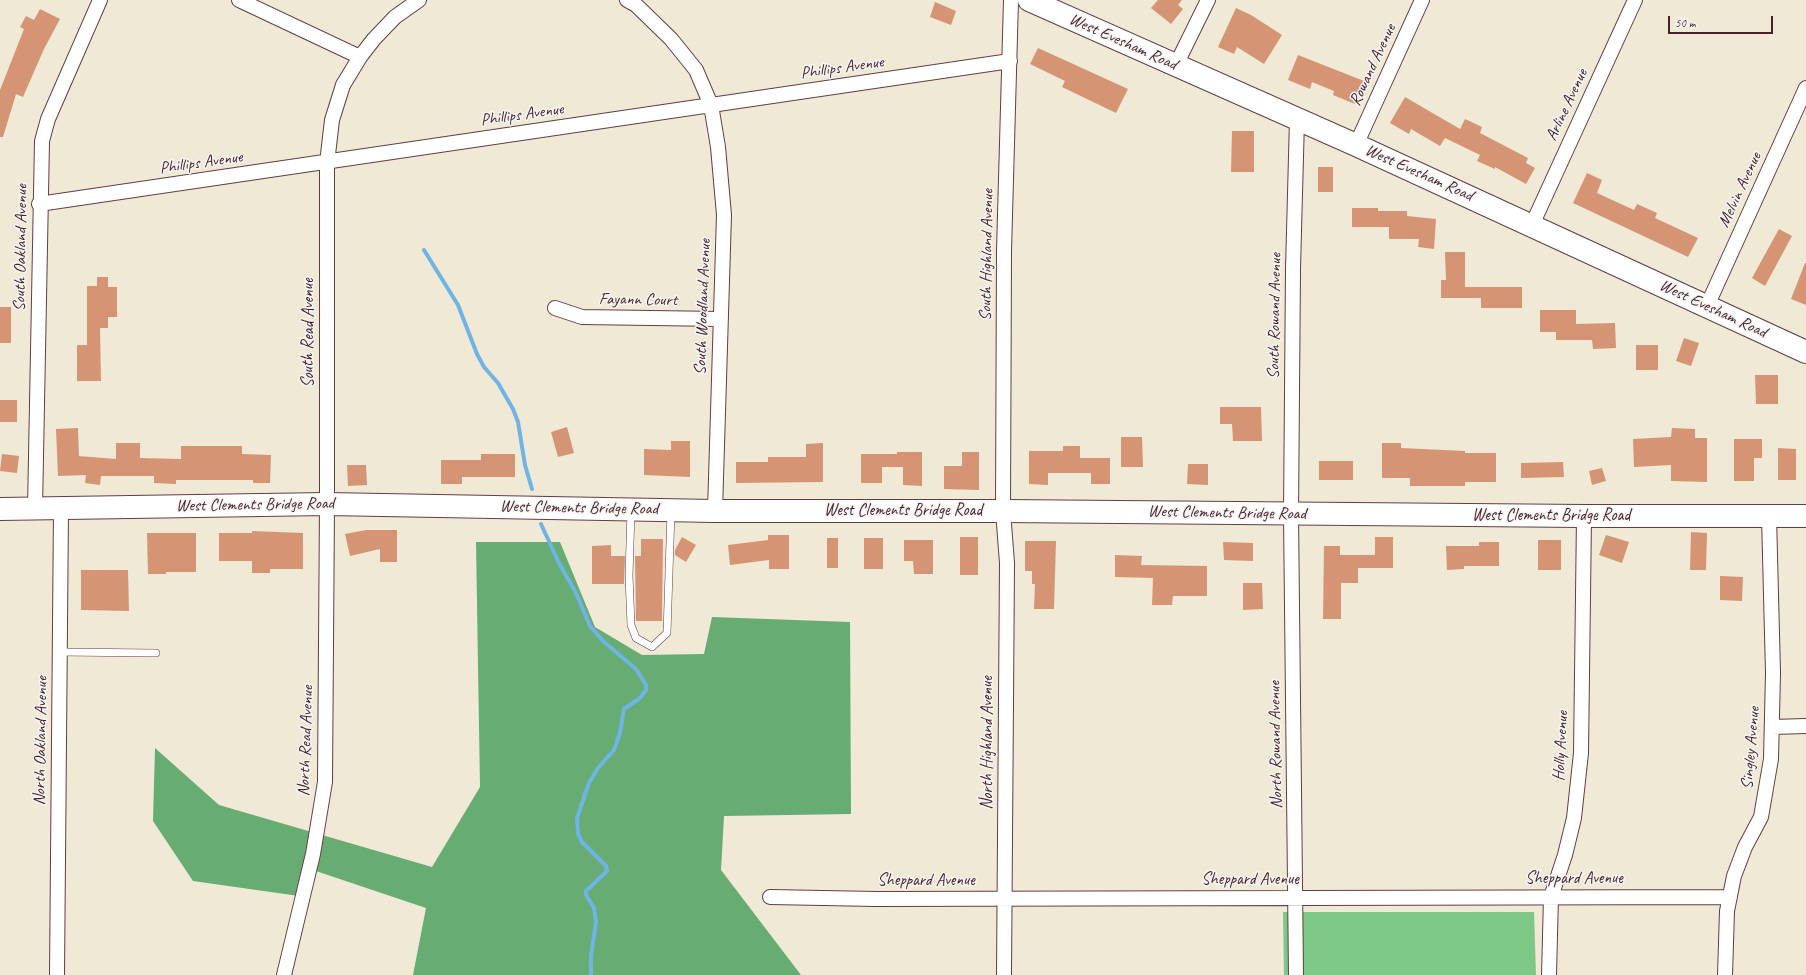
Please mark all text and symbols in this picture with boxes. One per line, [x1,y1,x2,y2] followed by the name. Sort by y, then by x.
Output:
[1670,8,1775,34] scale bar
[1066,9,1180,75] street label: West Evesham Road
[1675,15,1695,31] text: 50 m
[1345,21,1401,109] street label: Rowand Avenue
[799,52,885,84] street label: Phillips Avenue
[1542,66,1592,144] street label: Arline Avenue
[479,99,565,131] street label: Phillips Avenue
[1362,140,1476,206] street label: West Evesham Road
[158,147,244,179] street label: Phillips Avenue
[1714,149,1766,231] street label: Melvin Avenue
[10,184,32,312] street label: South Oakland Avenue
[976,189,998,321] street label: South Highland Avenue
[690,239,716,375] street label: South Woodland Avenue
[1264,253,1286,379] street label: South Rowand Avenue
[1656,275,1770,343] street label: West Evesham Road
[299,278,319,388] street label: South Read Avenue
[599,289,677,311] street label: Fayann Court
[176,493,334,517] street label: West Clements Bridge Road
[500,496,658,520] street label: West Clements Bridge Road
[824,501,982,521] street label: West Clements Bridge Road
[1148,501,1306,525] street label: West Clements Bridge Road
[1472,506,1630,526] street label: West Clements Bridge Road
[30,676,52,806] street label: North Oakland Avenue
[978,676,998,810] street label: North Highland Avenue
[1265,681,1287,809] street label: North Rowand Avenue
[294,685,318,797] street label: North Read Avenue
[1737,706,1765,790] street label: Singley Avenue
[1549,710,1573,782] street label: Holly Avenue
[1525,869,1623,889] street label: Sheppard Avenue
[1201,870,1299,890] street label: Sheppard Avenue
[877,871,975,891] street label: Sheppard Avenue

